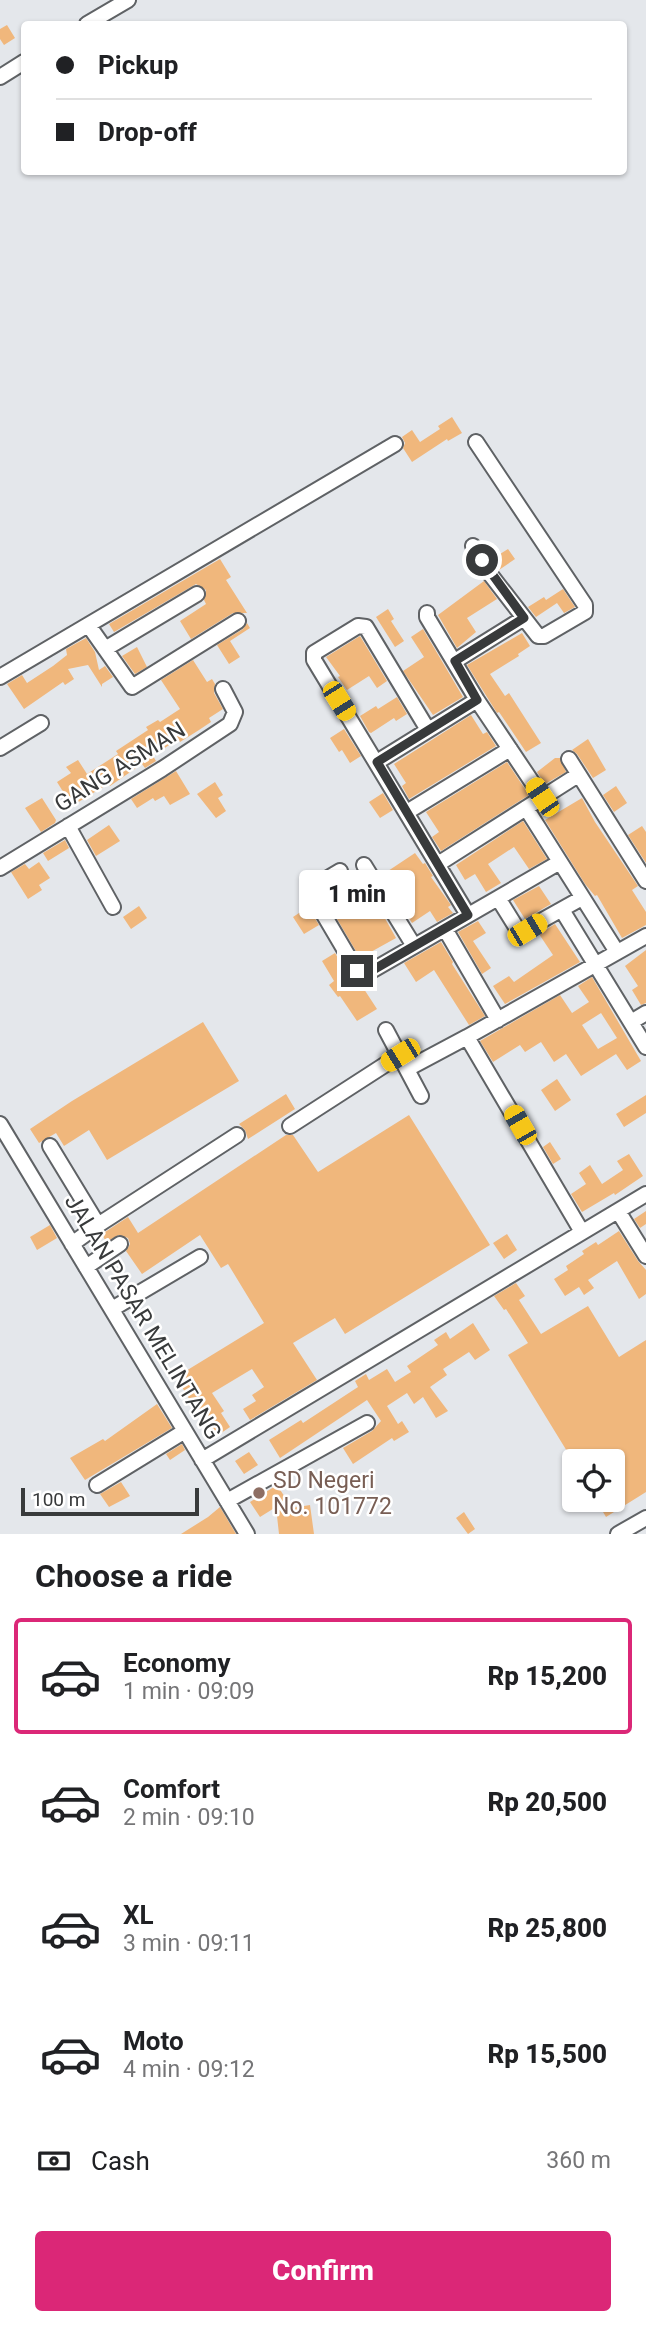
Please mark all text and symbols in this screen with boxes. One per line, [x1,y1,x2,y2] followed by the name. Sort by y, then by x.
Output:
[98,50,178,80] text: Pickup
[98,117,197,147] text: Drop-off
[466,544,498,576] route start
[319,678,360,724] car
[50,716,190,818] street label: GANG ASMAN
[522,774,563,820] car
[299,870,415,918] callout: 1 min
[328,881,386,908] text: 1 min
[504,910,551,950] car
[341,955,373,987] route end
[377,1035,424,1075] car
[501,1102,540,1148] car
[59,1189,227,1445] street label: JALAN PASAR MELINTANG
[562,1449,625,1512] map controls
[562,1449,625,1512] button: locate
[273,1467,392,1520] place label: SD Negeri No. 101772
[21,1485,200,1517] scale bar
[251,1485,267,1501] marker: SD Negeri No. 101772
[32,1488,85,1511] text: 100 m
[35,1557,232,1595] text: Choose a ride
[39,1645,102,1708] icon: car
[123,1648,230,1678] text: Economy
[487,1661,607,1691] text: Rp 15,200
[123,1678,255,1705] text: 1 min · 09:09
[39,1771,102,1834] icon: car
[123,1774,220,1804] text: Comfort
[487,1787,607,1817] text: Rp 20,500
[123,1804,255,1831] text: 2 min · 09:10
[39,1897,102,1960] icon: car
[123,1900,154,1930] text: XL
[487,1913,607,1943] text: Rp 25,800
[123,1930,255,1957] text: 3 min · 09:11
[39,2023,102,2086] icon: car
[123,2026,184,2056] text: Moto
[487,2039,607,2069] text: Rp 15,500
[123,2056,255,2083] text: 4 min · 09:12
[35,2142,73,2180] icon: cash
[91,2146,150,2176] text: Cash
[546,2147,611,2174] text: 360 m
[35,2231,611,2311] button: Confirm

